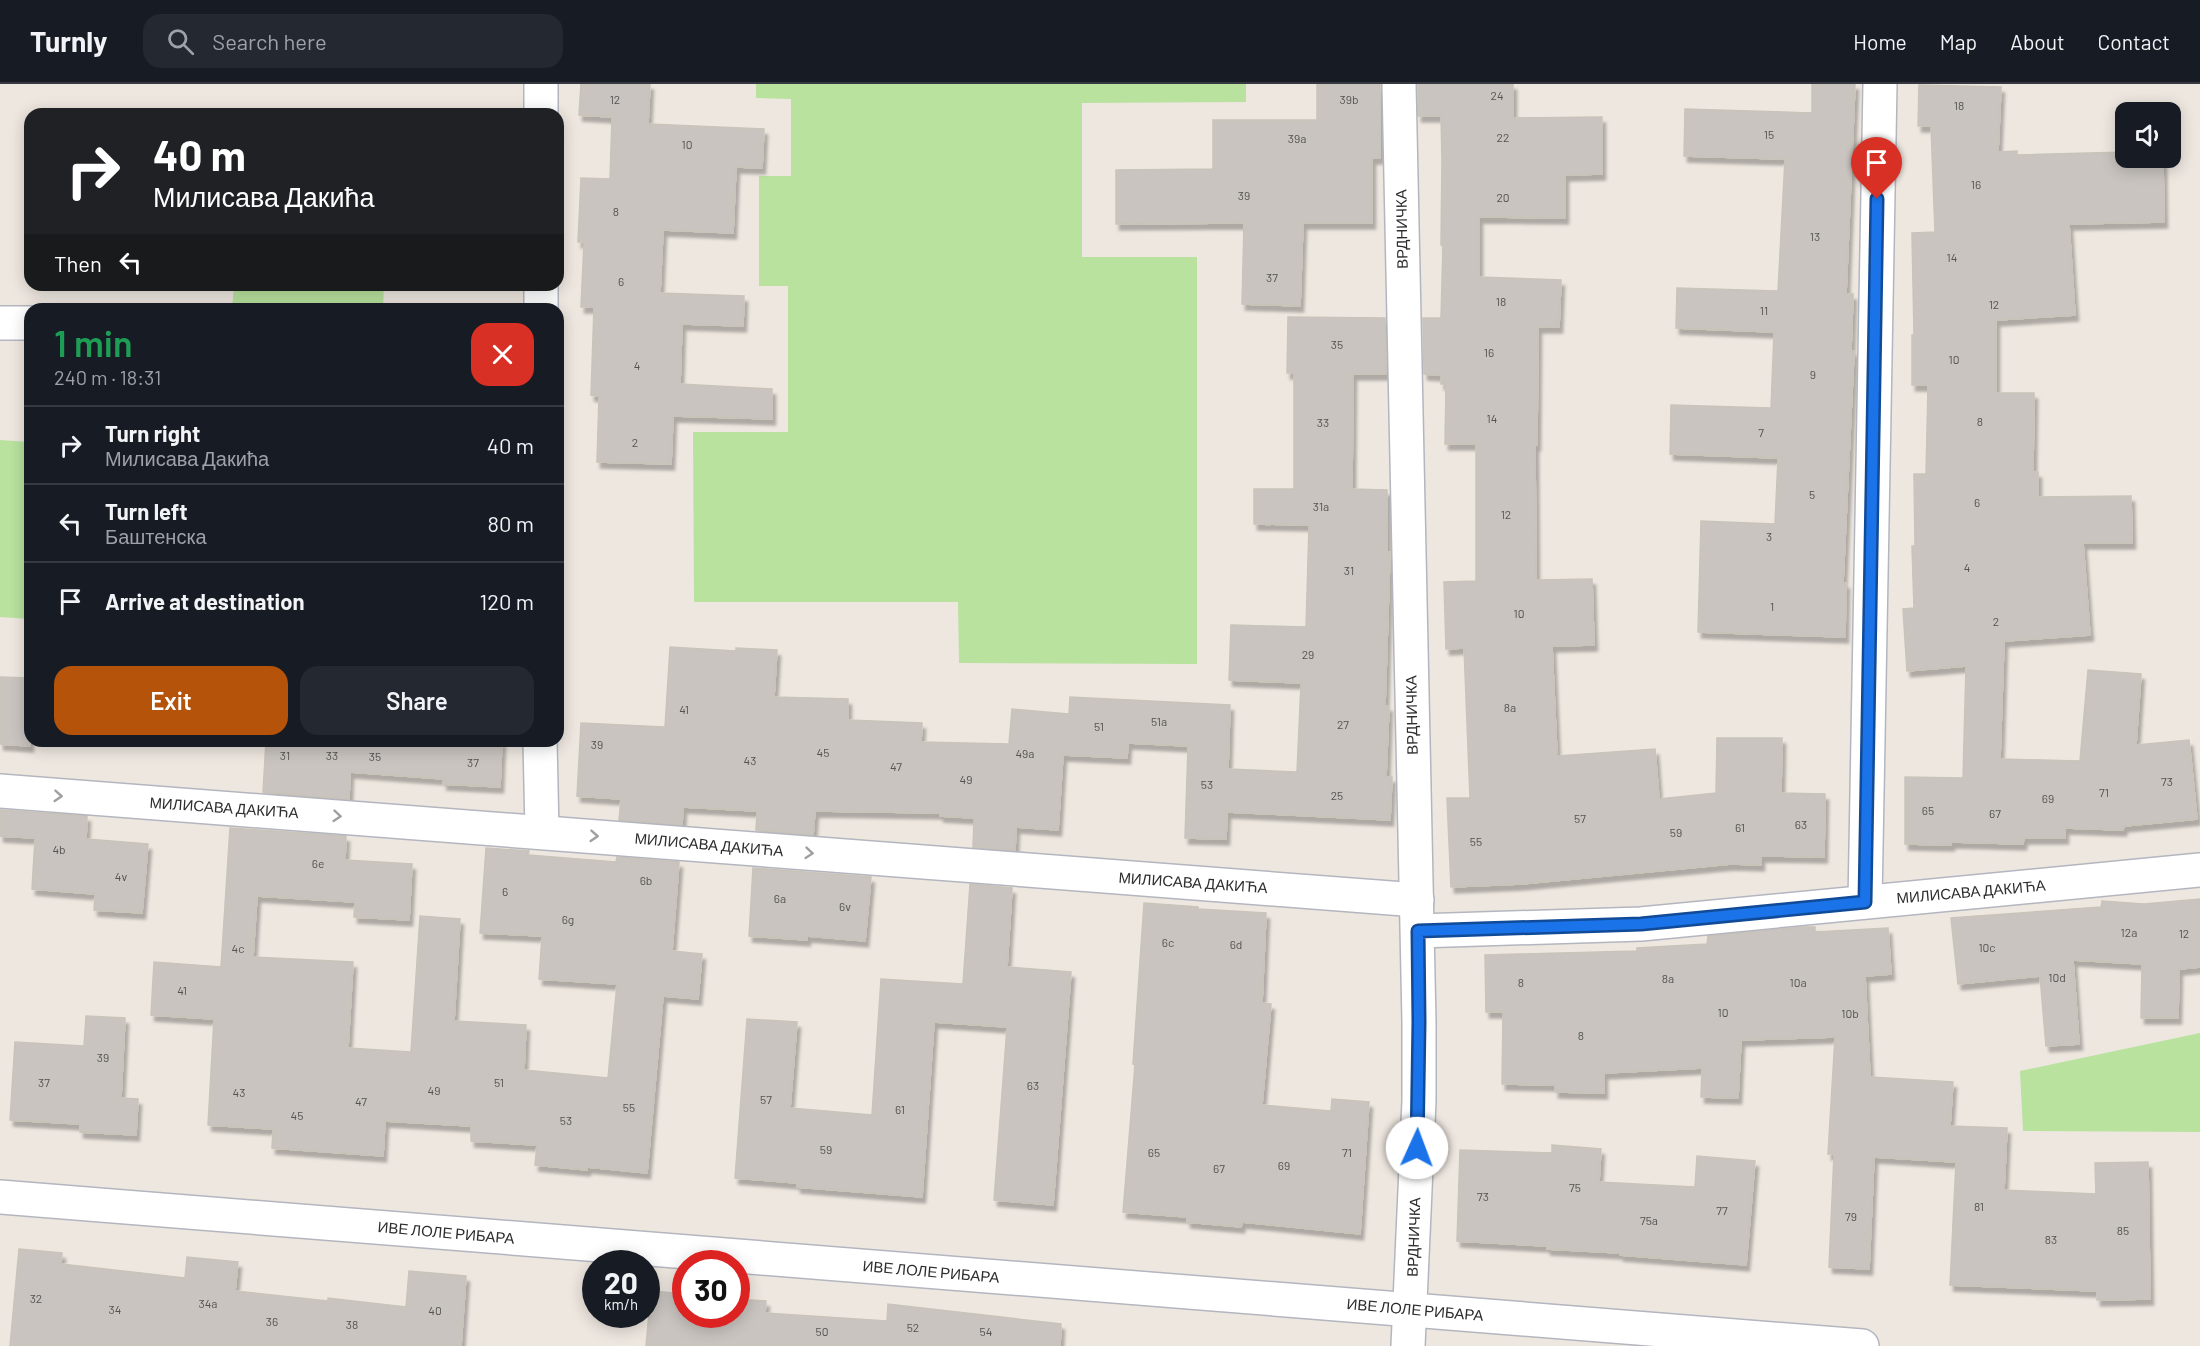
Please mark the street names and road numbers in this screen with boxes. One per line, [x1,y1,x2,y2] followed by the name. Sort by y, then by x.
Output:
[1391,189,1411,269] street label: ВРДНИЧКА
[1401,675,1421,755] street label: ВРДНИЧКА
[149,793,299,821] street label: МИЛИСАВА ДАКИЋА
[634,829,784,859] street label: МИЛИСАВА ДАКИЋА
[1118,868,1268,896] street label: МИЛИСАВА ДАКИЋА
[1896,876,2046,906] street label: МИЛИСАВА ДАКИЋА
[1403,1197,1423,1277] street label: ВРДНИЧКА
[377,1217,515,1247] street label: ИВЕ ЛОЛЕ РИБАРА
[862,1256,1000,1286] street label: ИВЕ ЛОЛЕ РИБАРА
[1346,1294,1484,1324] street label: ИВЕ ЛОЛЕ РИБАРА

